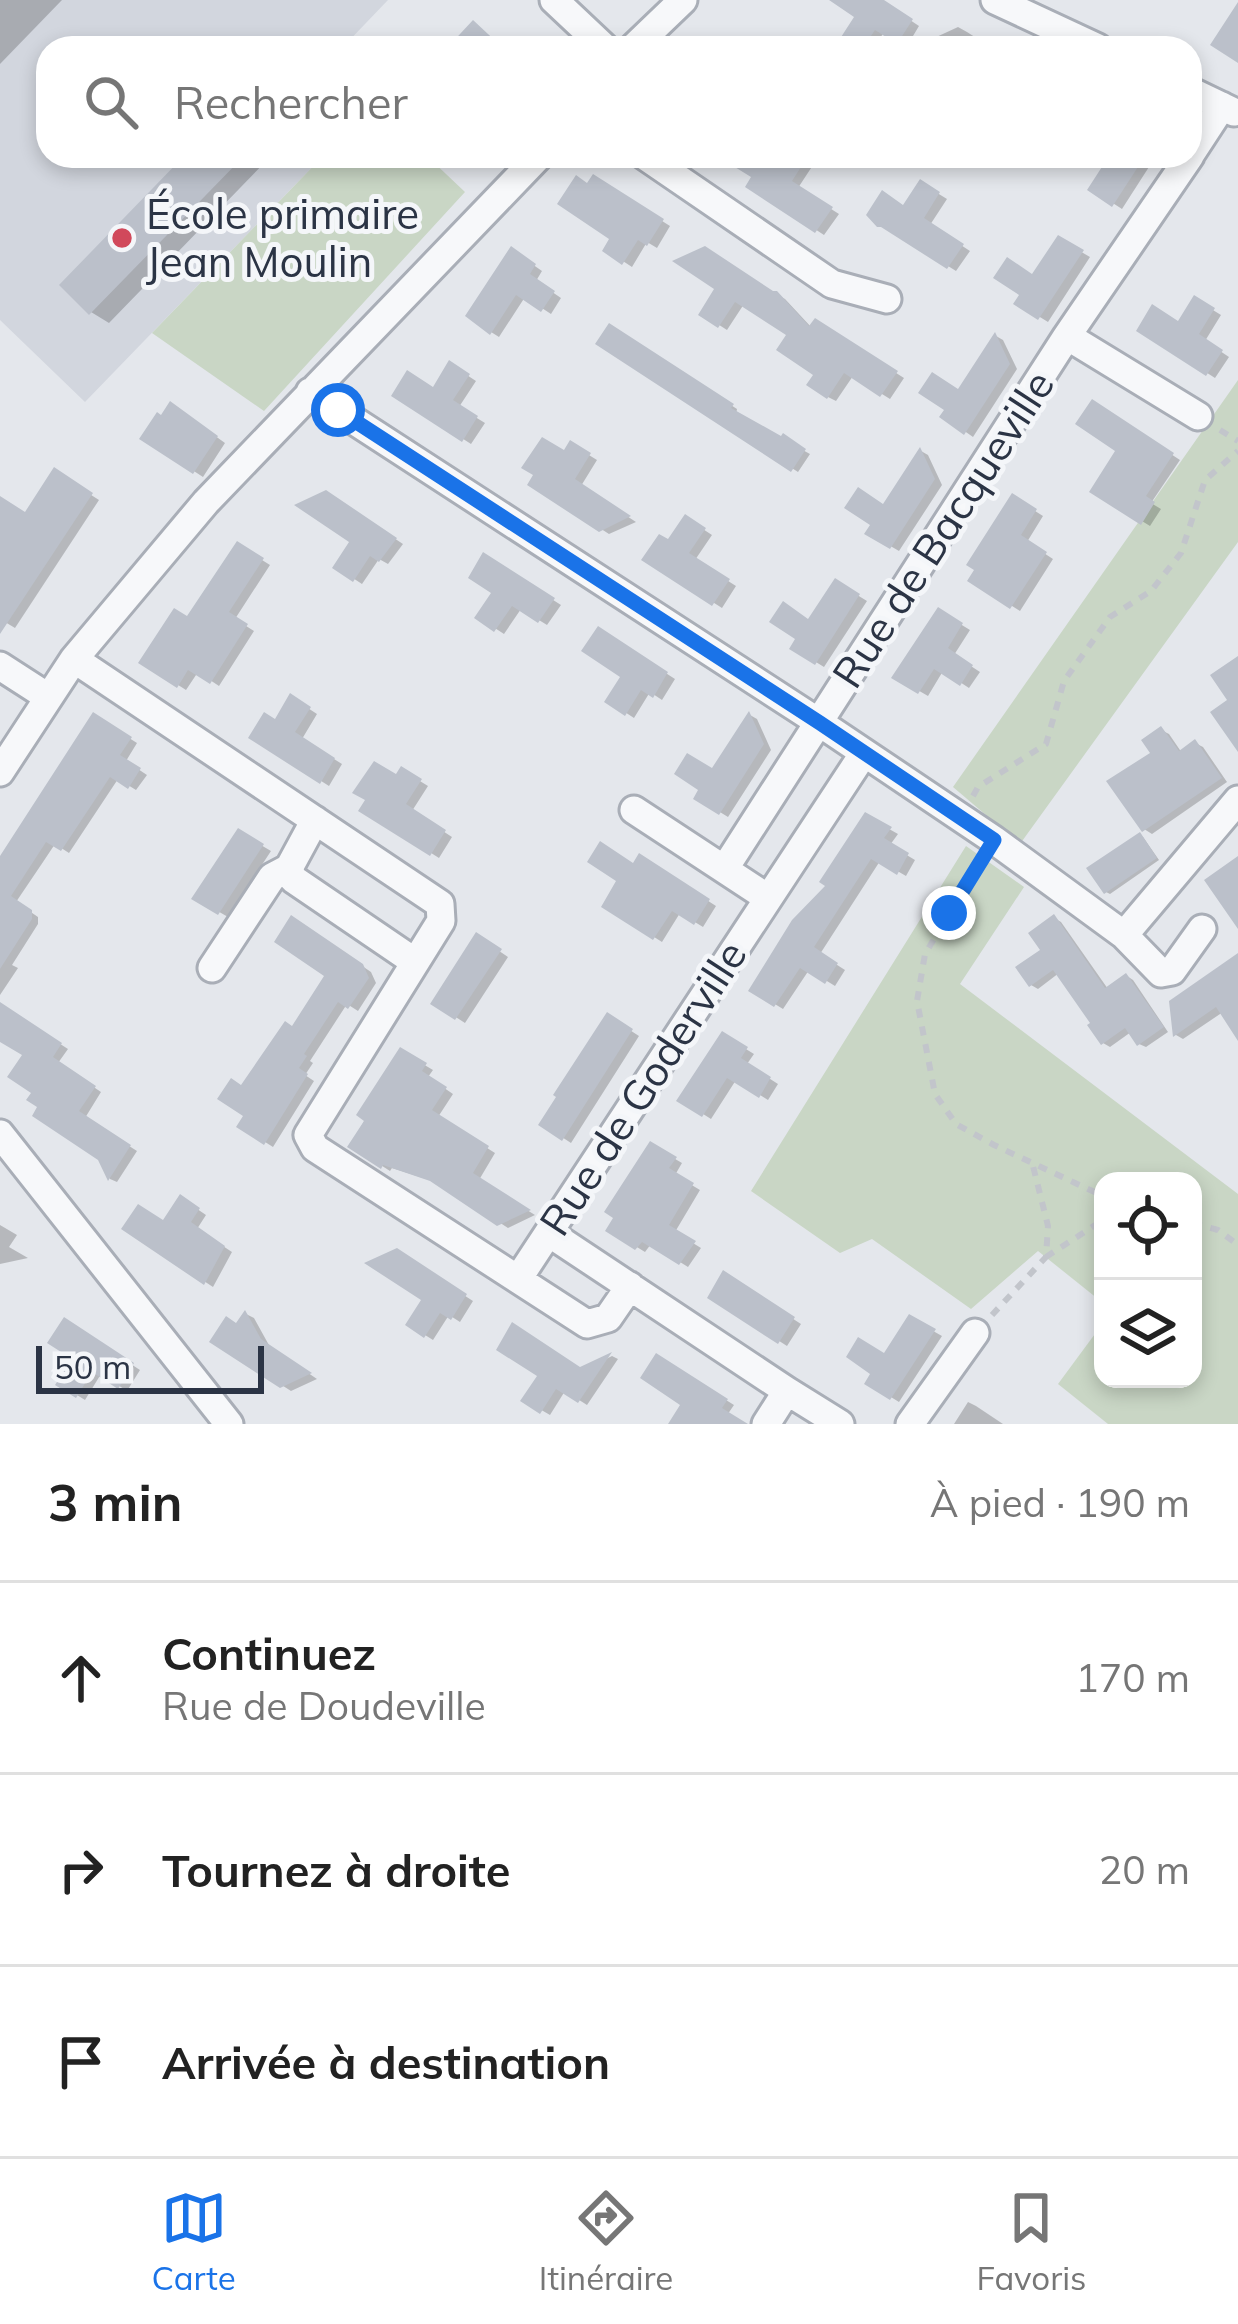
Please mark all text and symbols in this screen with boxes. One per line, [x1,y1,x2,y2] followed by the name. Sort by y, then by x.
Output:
[36,36,1202,168] search box
[78,69,144,135] icon: search
[174,74,408,130] text: Rechercher
[146,187,419,288] place label: École primaire Jean Moulin
[109,225,135,251] marker: École primaire Jean Moulin
[820,360,1065,697] street label: Rue de Bacqueville
[311,383,365,437] route start
[922,886,976,940] route end
[528,931,758,1245] street label: Rue de Goderville
[1094,1172,1202,1388] map controls
[1094,1172,1202,1280] button: locate
[1094,1280,1202,1388] button: layers
[36,1340,264,1393] scale bar
[54,1346,131,1387] text: 50 m
[48,1470,183,1534] text: 3 min
[930,1478,1190,1527] text: À pied · 190 m
[162,1625,376,1681] text: Continuez
[48,1645,114,1711] icon: ahead
[1075,1653,1190,1702] text: 170 m
[162,1681,486,1730] text: Rue de Doudeville
[48,1837,114,1903] icon: right
[162,1842,510,1898] text: Tournez à droite
[1099,1845,1190,1894] text: 20 m
[48,2029,114,2095] icon: arrive
[162,2034,610,2090] text: Arrivée à destination
[152,2185,236,2298] tab: Carte
[539,2185,673,2298] tab: Itinéraire
[977,2185,1086,2298] tab: Favoris

